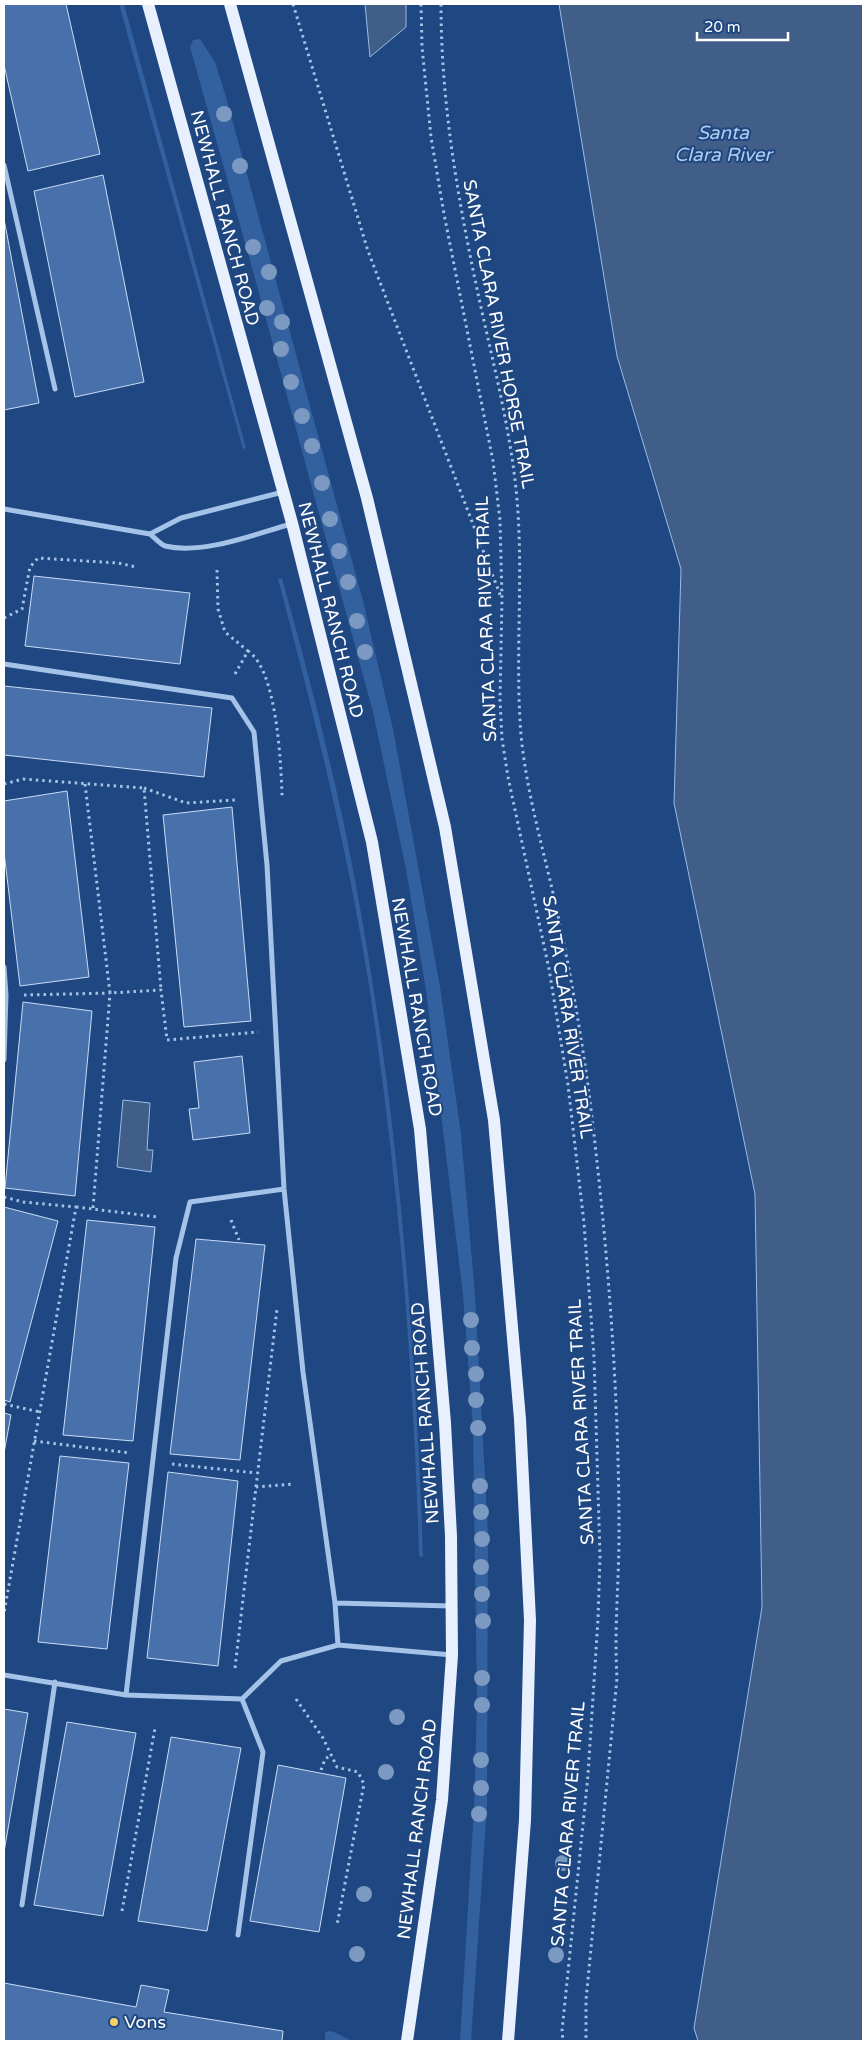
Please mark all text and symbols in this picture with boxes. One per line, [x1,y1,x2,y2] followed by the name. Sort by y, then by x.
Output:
[697,10,788,42] scale bar
[704,18,741,36] text: 20 m
[186,108,264,328] street label: NEWHALL RANCH ROAD
[674,122,775,166] water label: Santa Clara River
[458,178,540,491] street label: SANTA CLARA RIVER HORSE TRAIL
[471,495,501,742] street label: SANTA CLARA RIVER TRAIL
[293,500,369,720] street label: NEWHALL RANCH ROAD
[538,894,598,1141] street label: SANTA CLARA RIVER TRAIL
[387,896,447,1118] street label: NEWHALL RANCH ROAD
[564,1298,598,1545] street label: SANTA CLARA RIVER TRAIL
[406,1301,444,1525] street label: NEWHALL RANCH ROAD
[546,1700,590,1947] street label: SANTA CLARA RIVER TRAIL
[393,1717,441,1941] street label: NEWHALL RANCH ROAD
[124,2011,166,2033] place label: Vons
[108,2016,120,2028] marker: Vons

